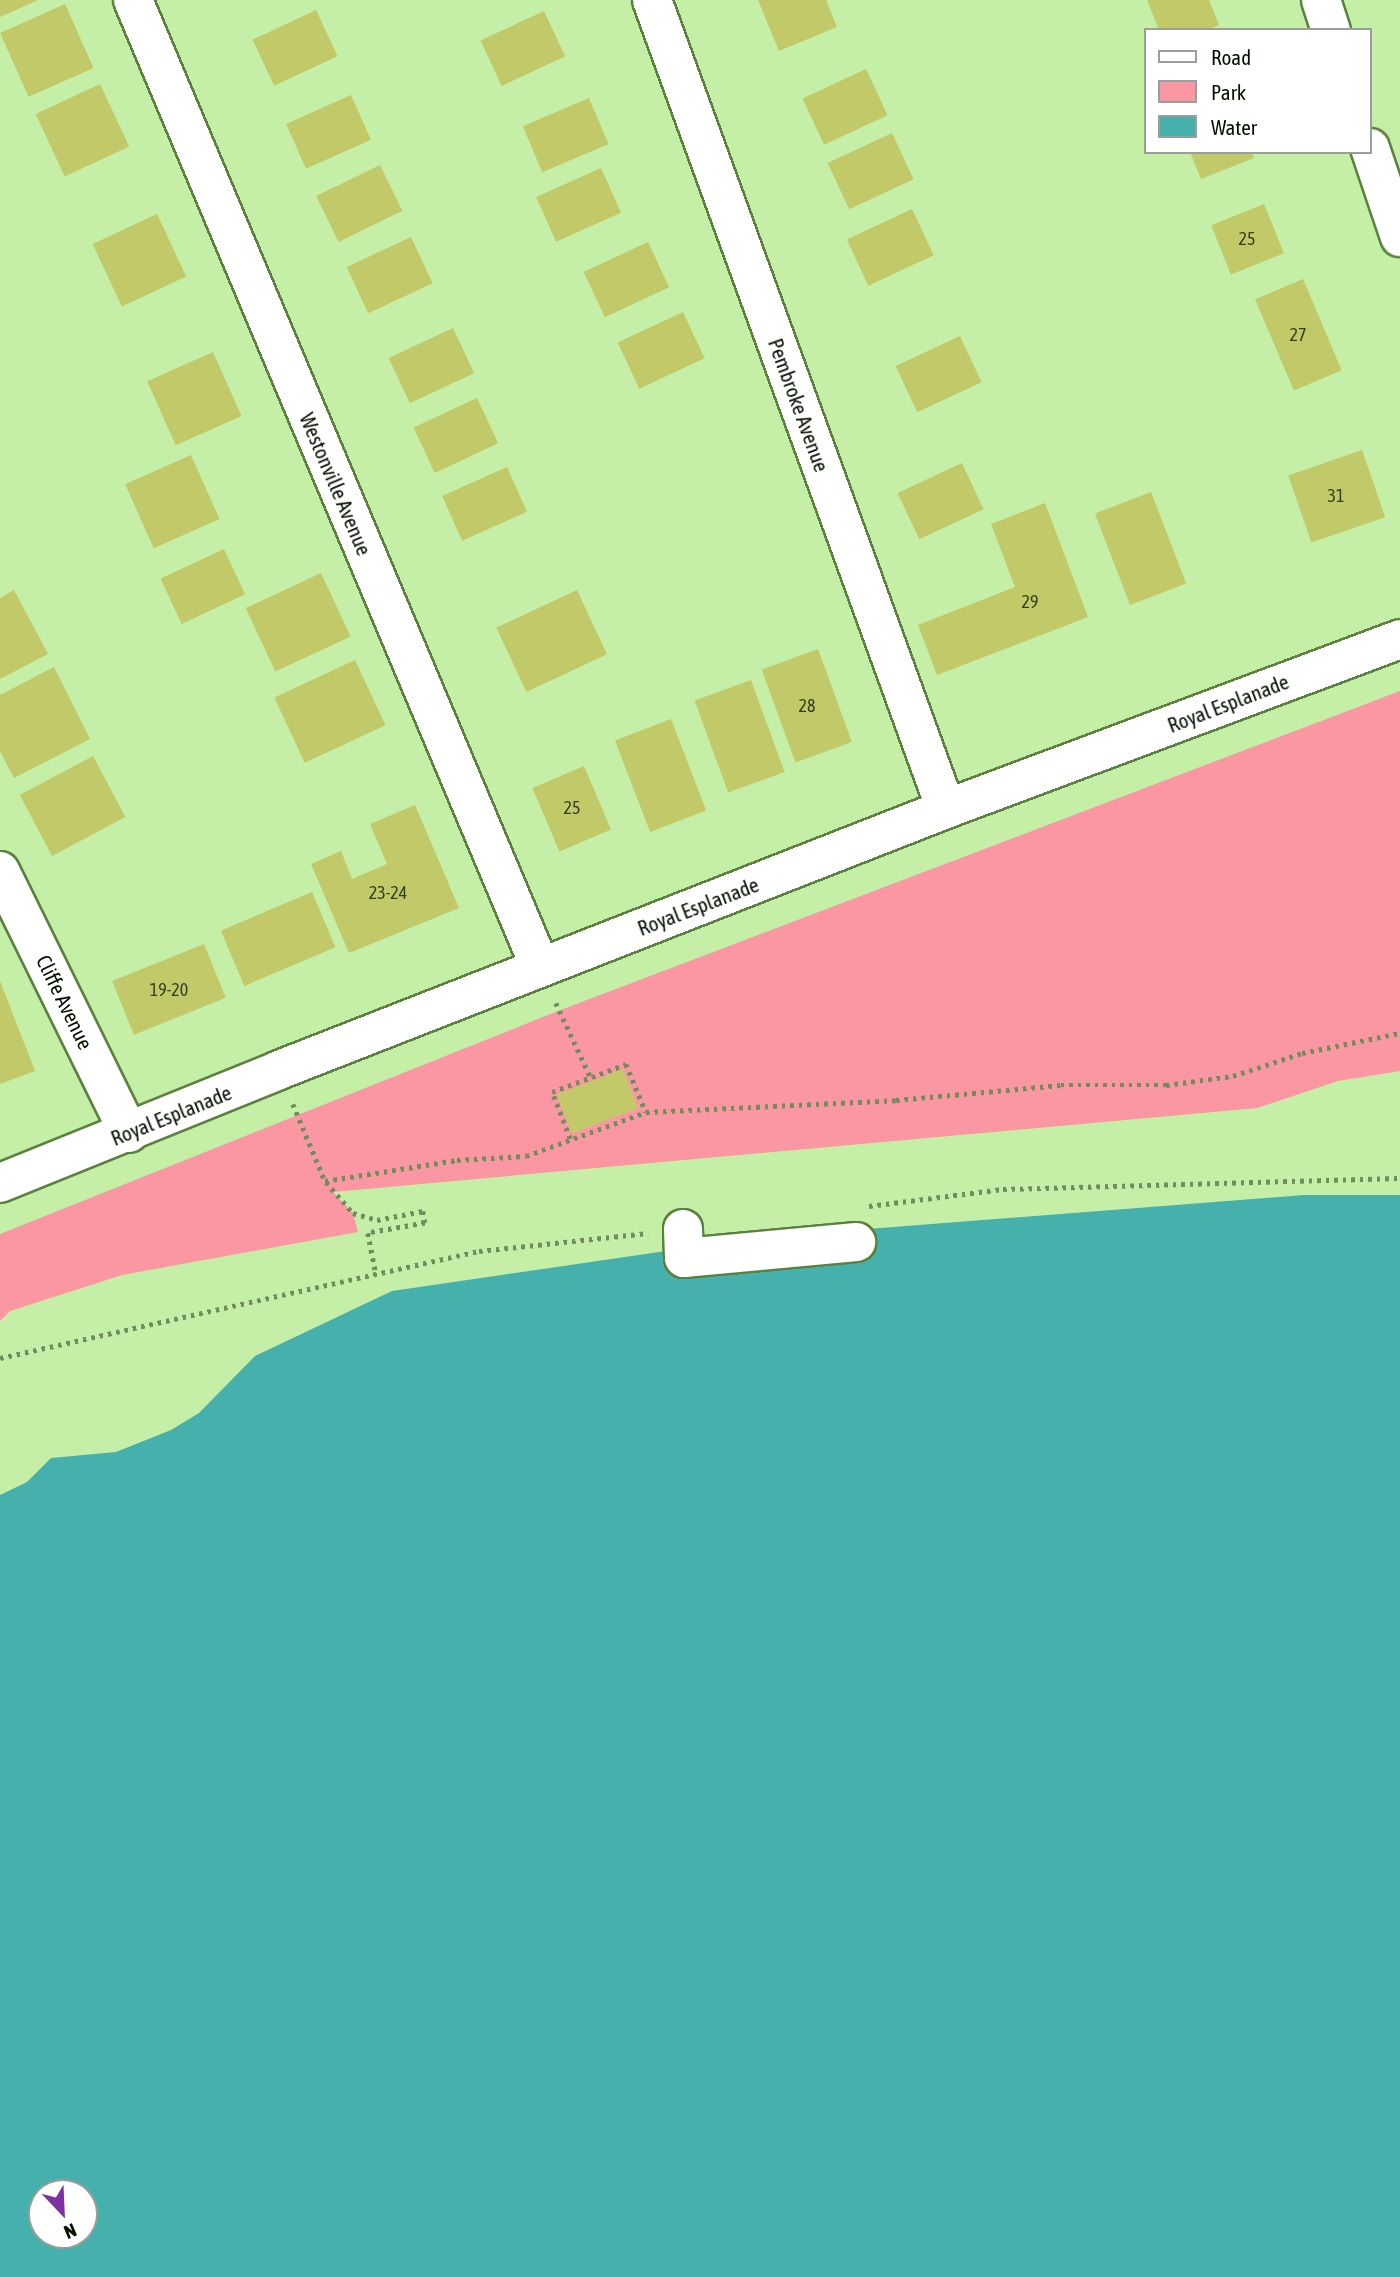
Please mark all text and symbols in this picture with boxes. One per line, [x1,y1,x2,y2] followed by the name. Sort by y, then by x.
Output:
[1144,28,1372,154] legend
[1211,45,1251,69] text: Road
[1211,80,1246,104] text: Park
[1211,115,1257,139] text: Water
[1239,228,1255,250] house number: 25
[1290,324,1306,346] house number: 27
[763,335,835,475] street label: Pembroke Avenue
[295,409,377,559] street label: Westonville Avenue
[1328,485,1344,507] house number: 31
[1022,591,1038,613] house number: 29
[1164,668,1292,738] street label: Royal Esplanade
[799,695,815,717] house number: 28
[564,797,580,819] house number: 25
[634,871,762,941] street label: Royal Esplanade
[369,882,407,904] house number: 23-24
[31,951,99,1053] street label: Cliffe Avenue
[150,979,188,1001] house number: 19-20
[107,1079,235,1151] street label: Royal Esplanade
[28,2179,98,2249] north arrow
[61,2219,80,2244] text: N

